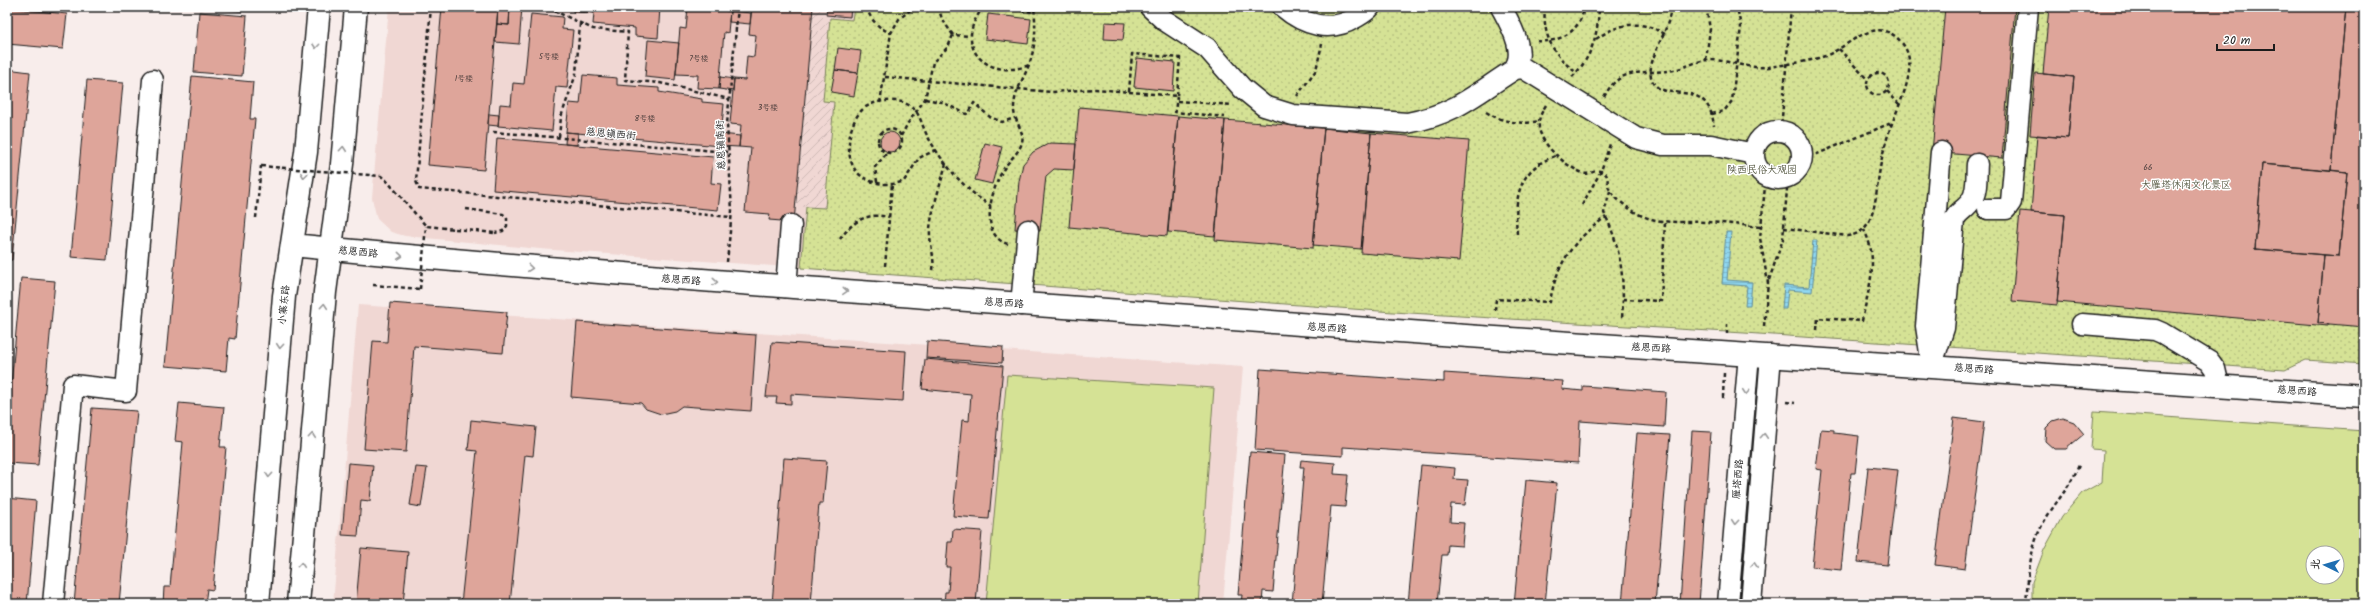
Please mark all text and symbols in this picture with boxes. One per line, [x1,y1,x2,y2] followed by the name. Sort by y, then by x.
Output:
[2217,26,2274,52] scale bar
[2223,31,2251,50] text: 20 m
[311,43,320,49] one-way arrow
[539,50,559,63] house number: 5号楼
[689,52,709,65] house number: 7号楼
[455,72,473,85] house number: 1号楼
[758,101,778,114] house number: 3号楼
[635,112,655,125] house number: 8号楼
[712,120,730,170] street label: 慈恩镇南街
[585,124,637,144] street label: 慈恩镇西街
[339,146,348,152] one-way arrow
[2144,161,2152,174] house number: 66
[1727,162,1797,178] park label: 陕西民俗大观园
[299,172,308,178] one-way arrow
[2141,177,2231,193] park label: 大雁塔休闲文化景区
[337,242,379,262] street label: 慈恩西路
[397,251,403,260] one-way arrow
[526,263,533,272] one-way arrow
[660,271,702,289] street label: 慈恩西路
[712,278,718,287] one-way arrow
[274,284,294,326] street label: 小寨东路
[842,287,848,296] one-way arrow
[983,294,1025,312] street label: 慈恩西路
[319,303,328,309] one-way arrow
[1306,319,1348,337] street label: 慈恩西路
[1631,339,1671,357] street label: 慈恩西路
[276,342,285,349] one-way arrow
[1953,360,1995,378] street label: 慈恩西路
[2276,382,2318,400] street label: 慈恩西路
[1741,389,1750,395] one-way arrow
[1760,432,1769,439] one-way arrow
[308,433,317,439] one-way arrow
[1728,458,1748,500] street label: 雁塔西路
[264,472,273,478] one-way arrow
[1730,519,1739,525] one-way arrow
[2305,545,2345,585] north arrow
[2307,558,2325,570] text: 北
[296,562,305,568] one-way arrow
[1749,562,1758,568] one-way arrow

